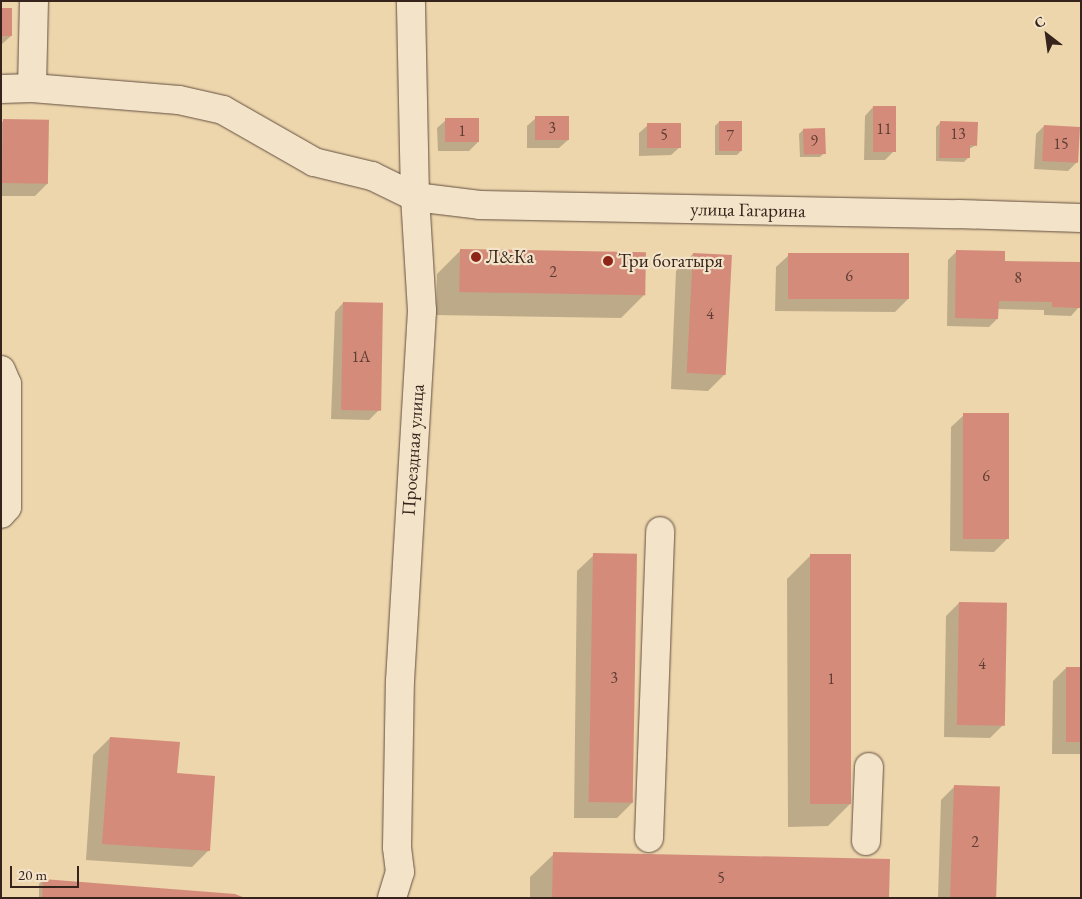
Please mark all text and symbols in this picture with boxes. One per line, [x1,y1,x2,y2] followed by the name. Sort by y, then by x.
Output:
[1022,10,1072,60] north arrow
[1031,12,1048,32] text: С
[548,118,556,138] house number: 3
[876,119,892,139] house number: 11
[458,121,466,141] house number: 1
[950,124,966,144] house number: 13
[660,125,668,145] house number: 5
[726,126,734,146] house number: 7
[810,131,818,151] house number: 9
[1053,134,1069,154] house number: 15
[690,198,806,222] street label: улица Гагарина
[486,246,534,268] place label: Л&Ка
[618,250,723,272] place label: Три богатыря
[470,251,482,263] marker: Л&Ка
[602,255,614,267] marker: Три богатыря
[549,262,557,282] house number: 2
[845,266,853,286] house number: 6
[1014,268,1022,288] house number: 8
[706,304,714,324] house number: 4
[352,347,370,367] house number: 1А
[397,383,429,517] street label: Проездная улица
[982,466,990,486] house number: 6
[978,654,986,674] house number: 4
[610,668,618,688] house number: 3
[827,669,835,689] house number: 1
[971,832,979,852] house number: 2
[12,856,81,888] scale bar
[18,865,47,884] text: 20 m
[717,868,725,888] house number: 5

